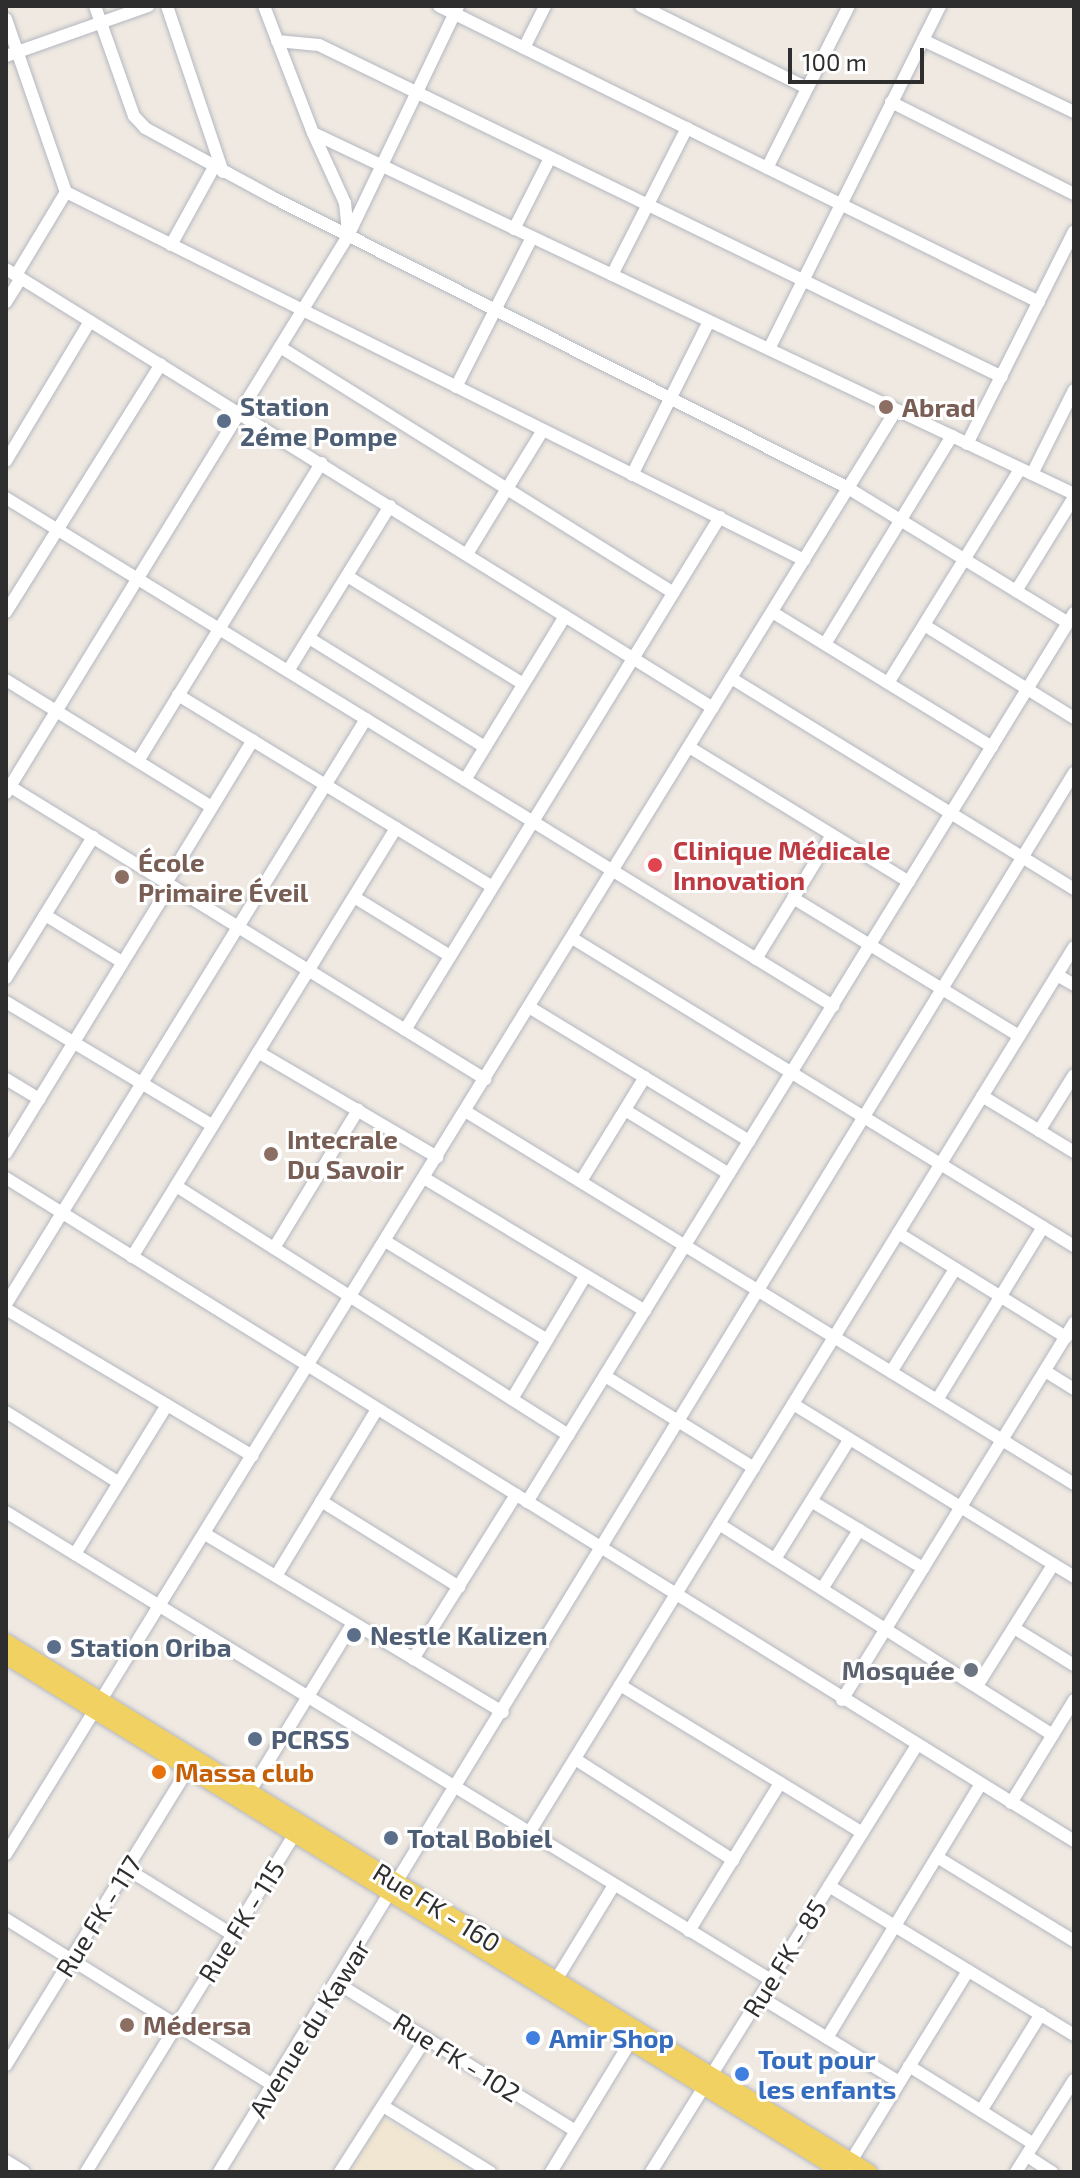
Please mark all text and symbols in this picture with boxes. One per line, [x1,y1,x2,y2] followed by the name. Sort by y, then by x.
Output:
[792,32,928,82] scale bar
[802,47,867,76] text: 100 m
[240,390,397,452] place label: Station 2éme Pompe
[902,391,976,423] place label: Abrad
[877,398,895,416] marker: Abrad
[215,412,233,430] marker: Station 2éme Pompe
[673,834,890,896] place label: Clinique Médicale Innovation
[138,846,308,908] place label: École Primaire Éveil
[644,854,666,876] marker: Clinique Médicale Innovation
[113,868,131,886] marker: École Primaire Éveil
[287,1123,404,1184] place label: Intecrale Du Savoir
[262,1145,280,1163] marker: Intecrale Du Savoir
[370,1619,548,1651] place label: Nestle Kalizen
[345,1626,363,1644] marker: Nestle Kalizen
[70,1631,231,1663] place label: Station Oriba
[45,1638,63,1656] marker: Station Oriba
[842,1654,955,1686] place label: Mosquée
[962,1661,980,1679] marker: Mosquée
[271,1723,350,1755] place label: PCRSS
[246,1730,264,1748] marker: PCRSS
[175,1756,314,1788] place label: Massa club
[150,1763,168,1781] marker: Massa club
[407,1822,553,1854] place label: Total Bobiel
[382,1829,400,1847] marker: Total Bobiel
[48,1850,148,1982] street label: Rue FK - 117
[191,1854,291,1988] street label: Rue FK - 115
[368,1856,506,1958] street label: Rue FK - 160
[736,1893,832,2023] street label: Rue FK - 85
[242,1933,376,2123] street label: Avenue du Kawar
[388,2006,526,2108] street label: Rue FK - 102
[143,2009,251,2041] place label: Médersa
[118,2016,136,2034] marker: Médersa
[549,2022,675,2054] place label: Amir Shop
[524,2029,542,2047] marker: Amir Shop
[758,2043,896,2104] place label: Tout pour les enfants
[733,2065,751,2083] marker: Tout pour les enfants

